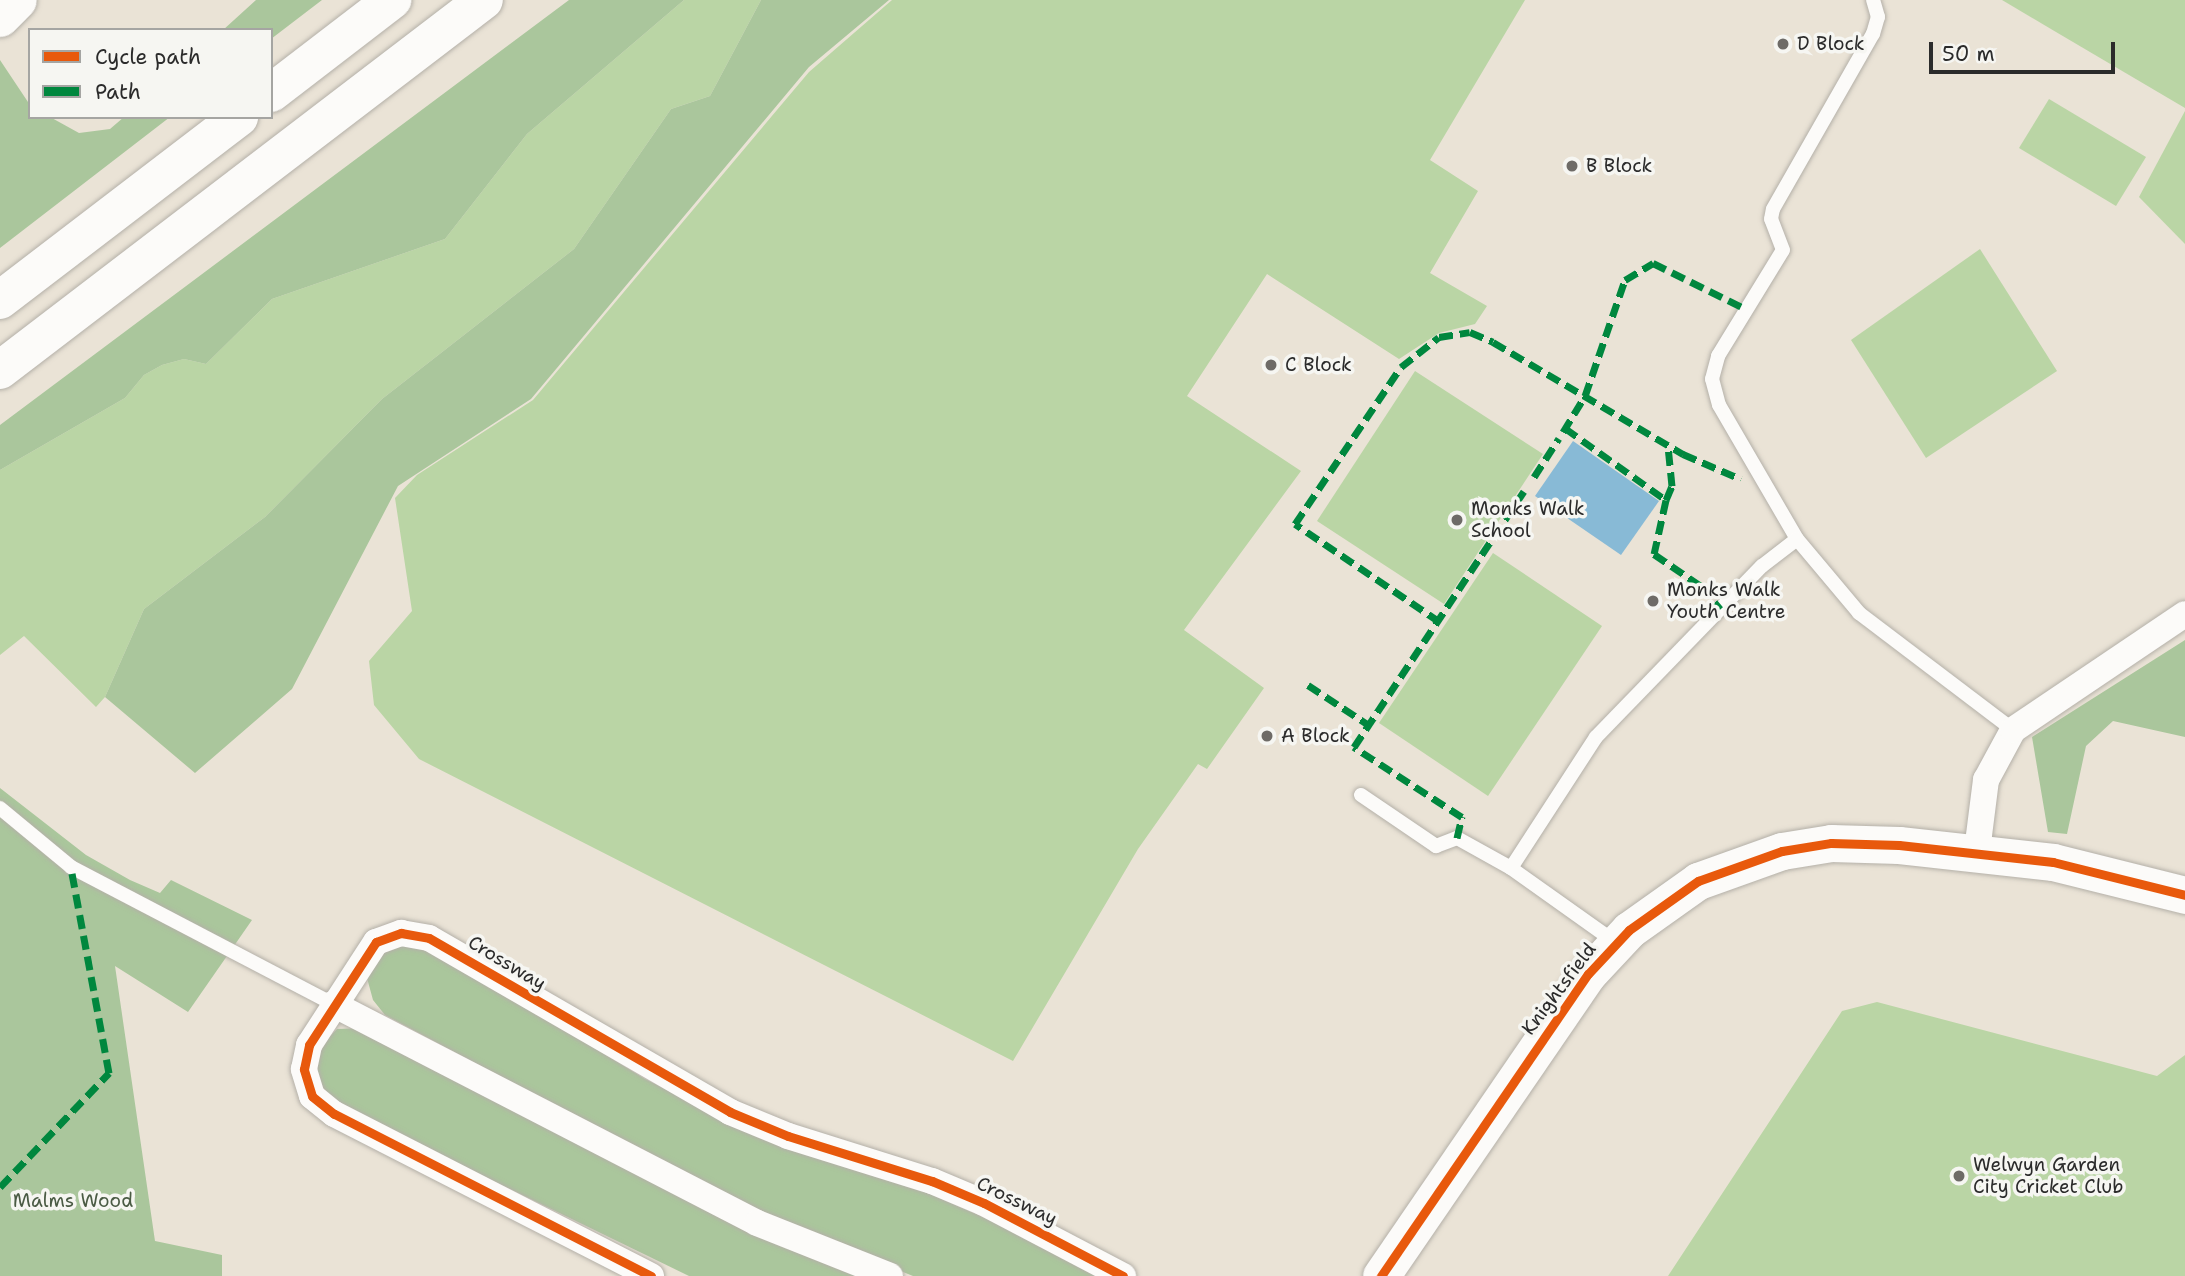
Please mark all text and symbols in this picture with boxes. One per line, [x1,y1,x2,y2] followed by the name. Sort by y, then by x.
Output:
[28,28,273,119] legend
[1933,28,2118,72] scale bar
[1797,33,1865,55] place label: D Block
[1775,36,1791,52] marker: D Block
[1942,40,1995,68] text: 50 m
[95,43,201,71] text: Cycle path
[95,78,141,106] text: Path
[1586,155,1652,177] place label: B Block
[1564,158,1580,174] marker: B Block
[1285,354,1352,376] place label: C Block
[1263,357,1279,373] marker: C Block
[1471,498,1585,542] place label: Monks Walk School
[1449,512,1465,528] marker: Monks Walk School
[1667,579,1785,623] place label: Monks Walk Youth Centre
[1645,593,1661,609] marker: Monks Walk Youth Centre
[1281,725,1350,747] place label: A Block
[1259,728,1275,744] marker: A Block
[464,931,550,995] street label: Crossway
[1517,938,1601,1040] street label: Knightsfield
[1973,1154,2123,1198] place label: Welwyn Garden City Cricket Club
[1951,1168,1967,1184] marker: Welwyn Garden City Cricket Club
[973,1172,1061,1230] street label: Crossway
[13,1190,133,1212] park label: Malms Wood

